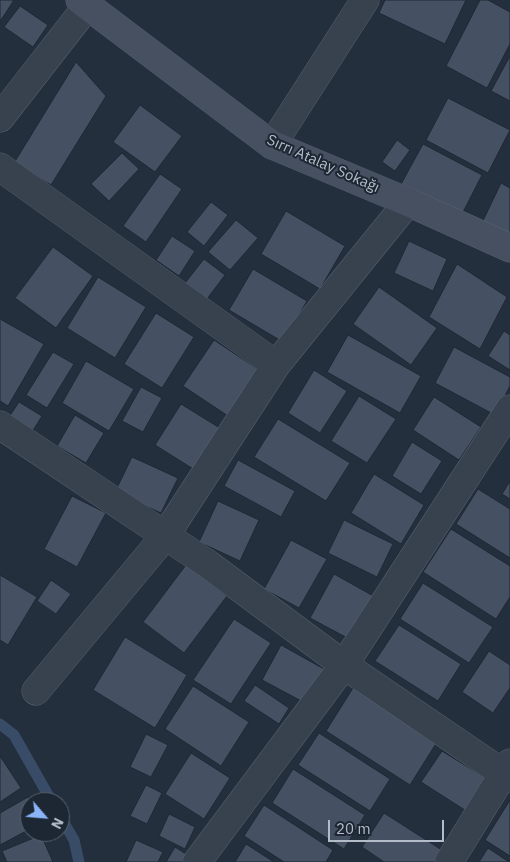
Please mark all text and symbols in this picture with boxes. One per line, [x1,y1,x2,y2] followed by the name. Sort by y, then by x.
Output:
[264,131,382,197] street label: Sırrı Atalay Sokağı
[20,792,70,842] north arrow
[330,810,446,842] scale bar
[47,815,68,832] text: N
[336,819,371,838] text: 20 m

